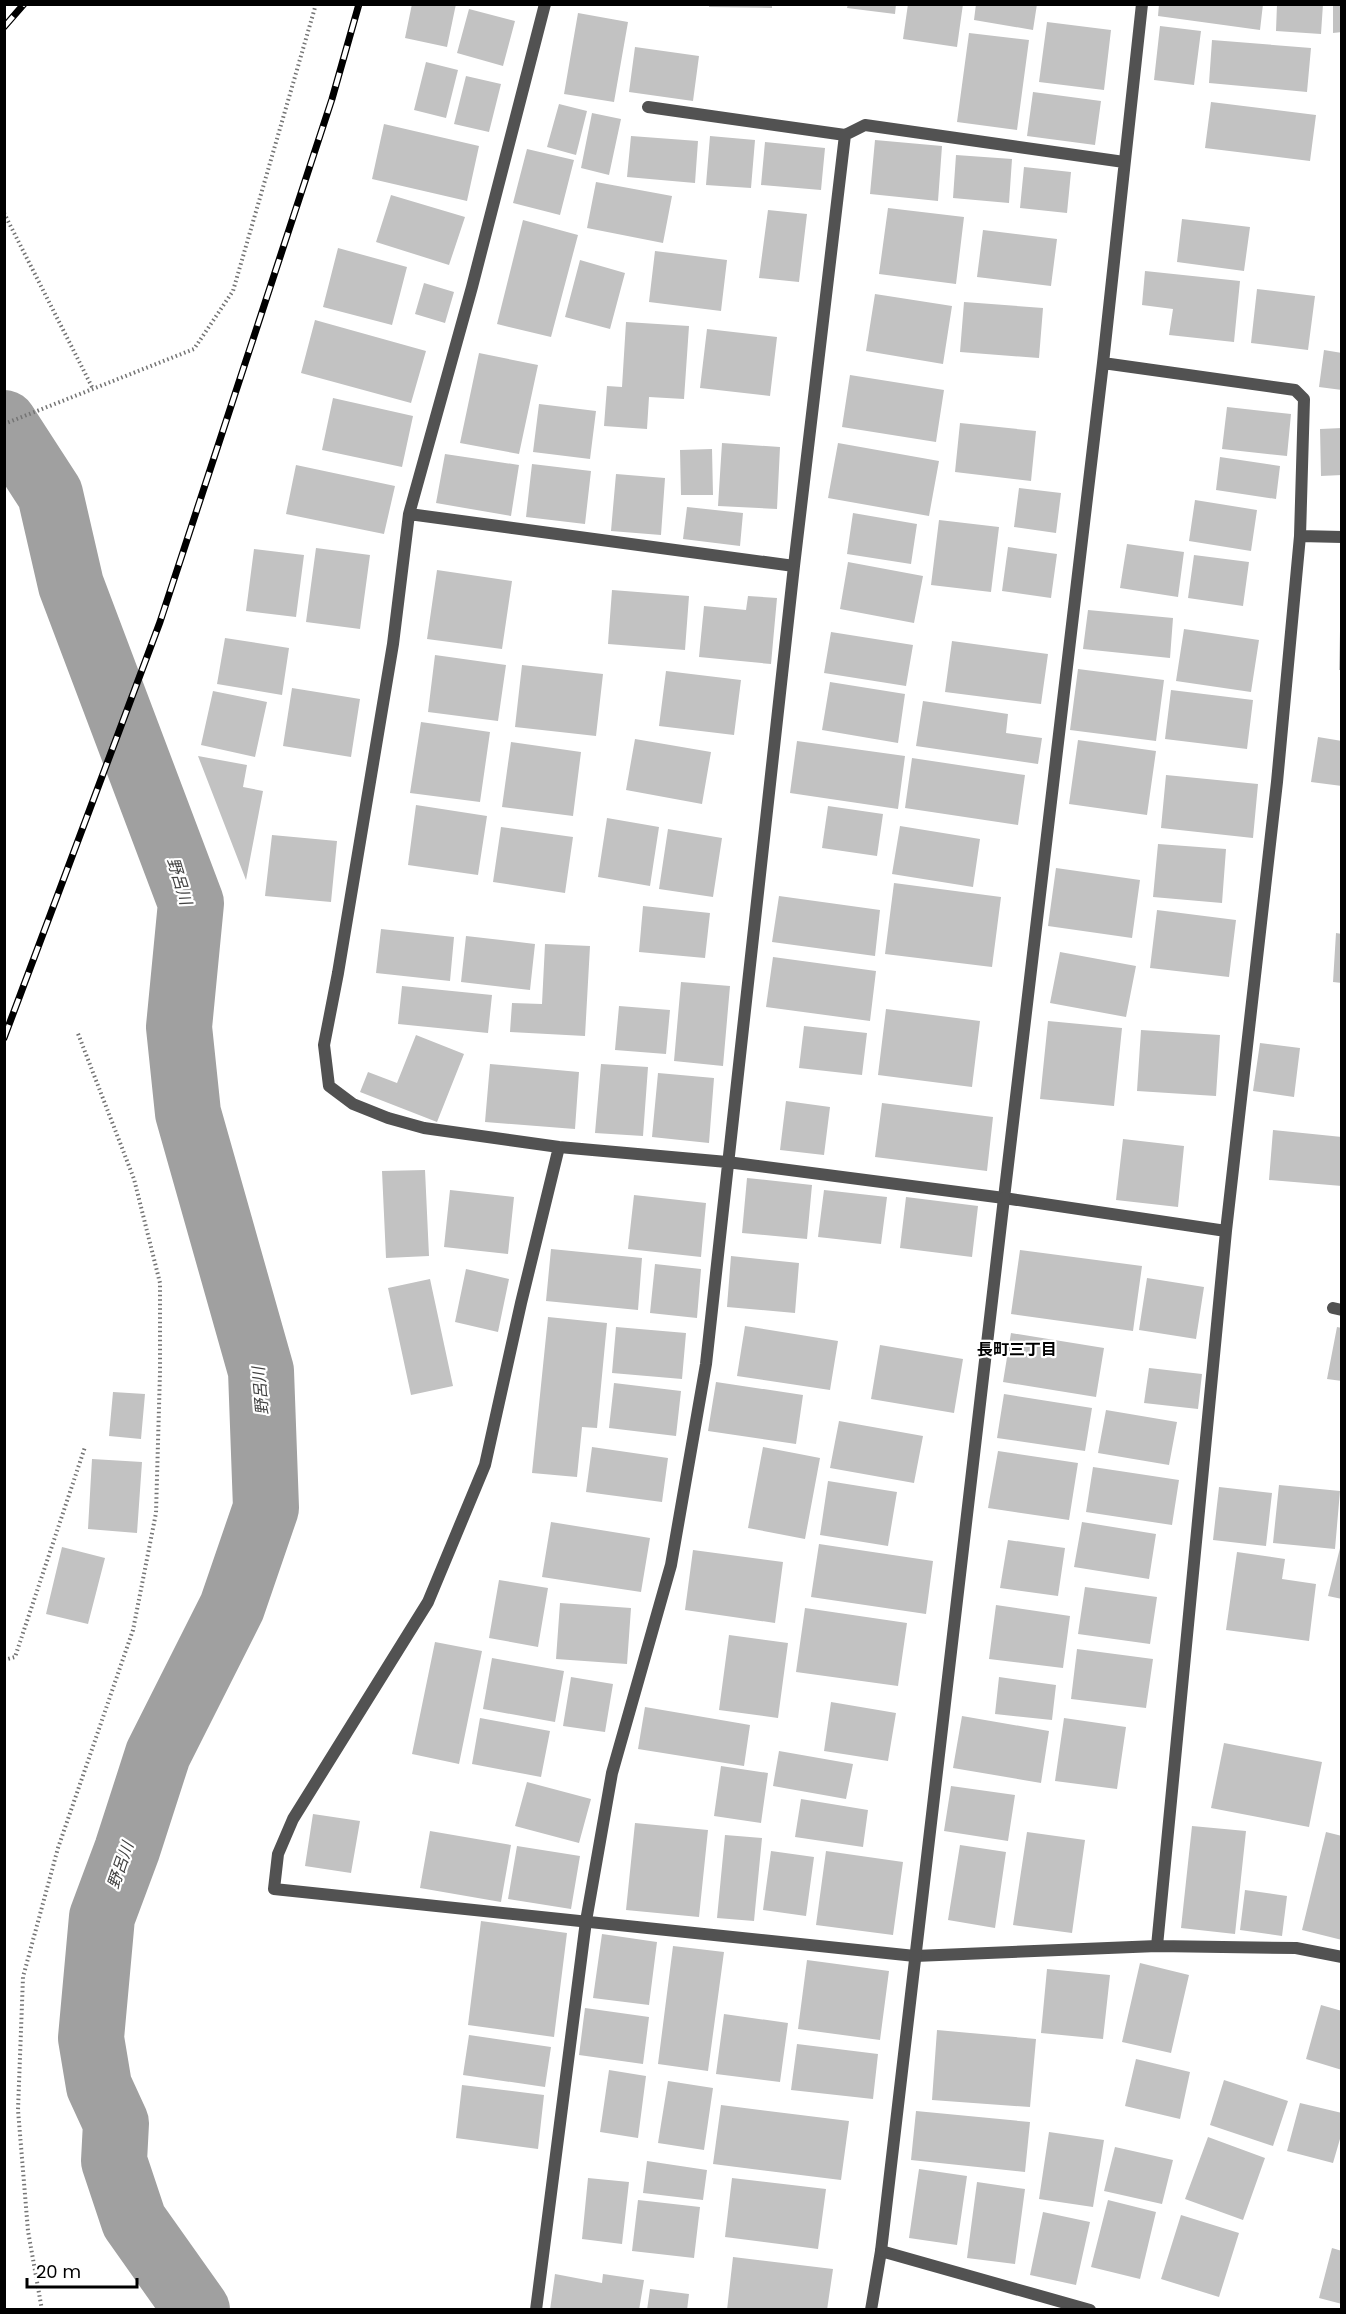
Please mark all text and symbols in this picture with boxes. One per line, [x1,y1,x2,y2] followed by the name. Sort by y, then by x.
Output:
[162,855,198,909] water label: 野呂川
[977,1338,1057,1361] district label: 長町三丁目
[247,1364,274,1416] water label: 野呂川
[102,1837,140,1892] water label: 野呂川
[27,2251,136,2289] scale bar
[36,2259,81,2284] text: 20 m

